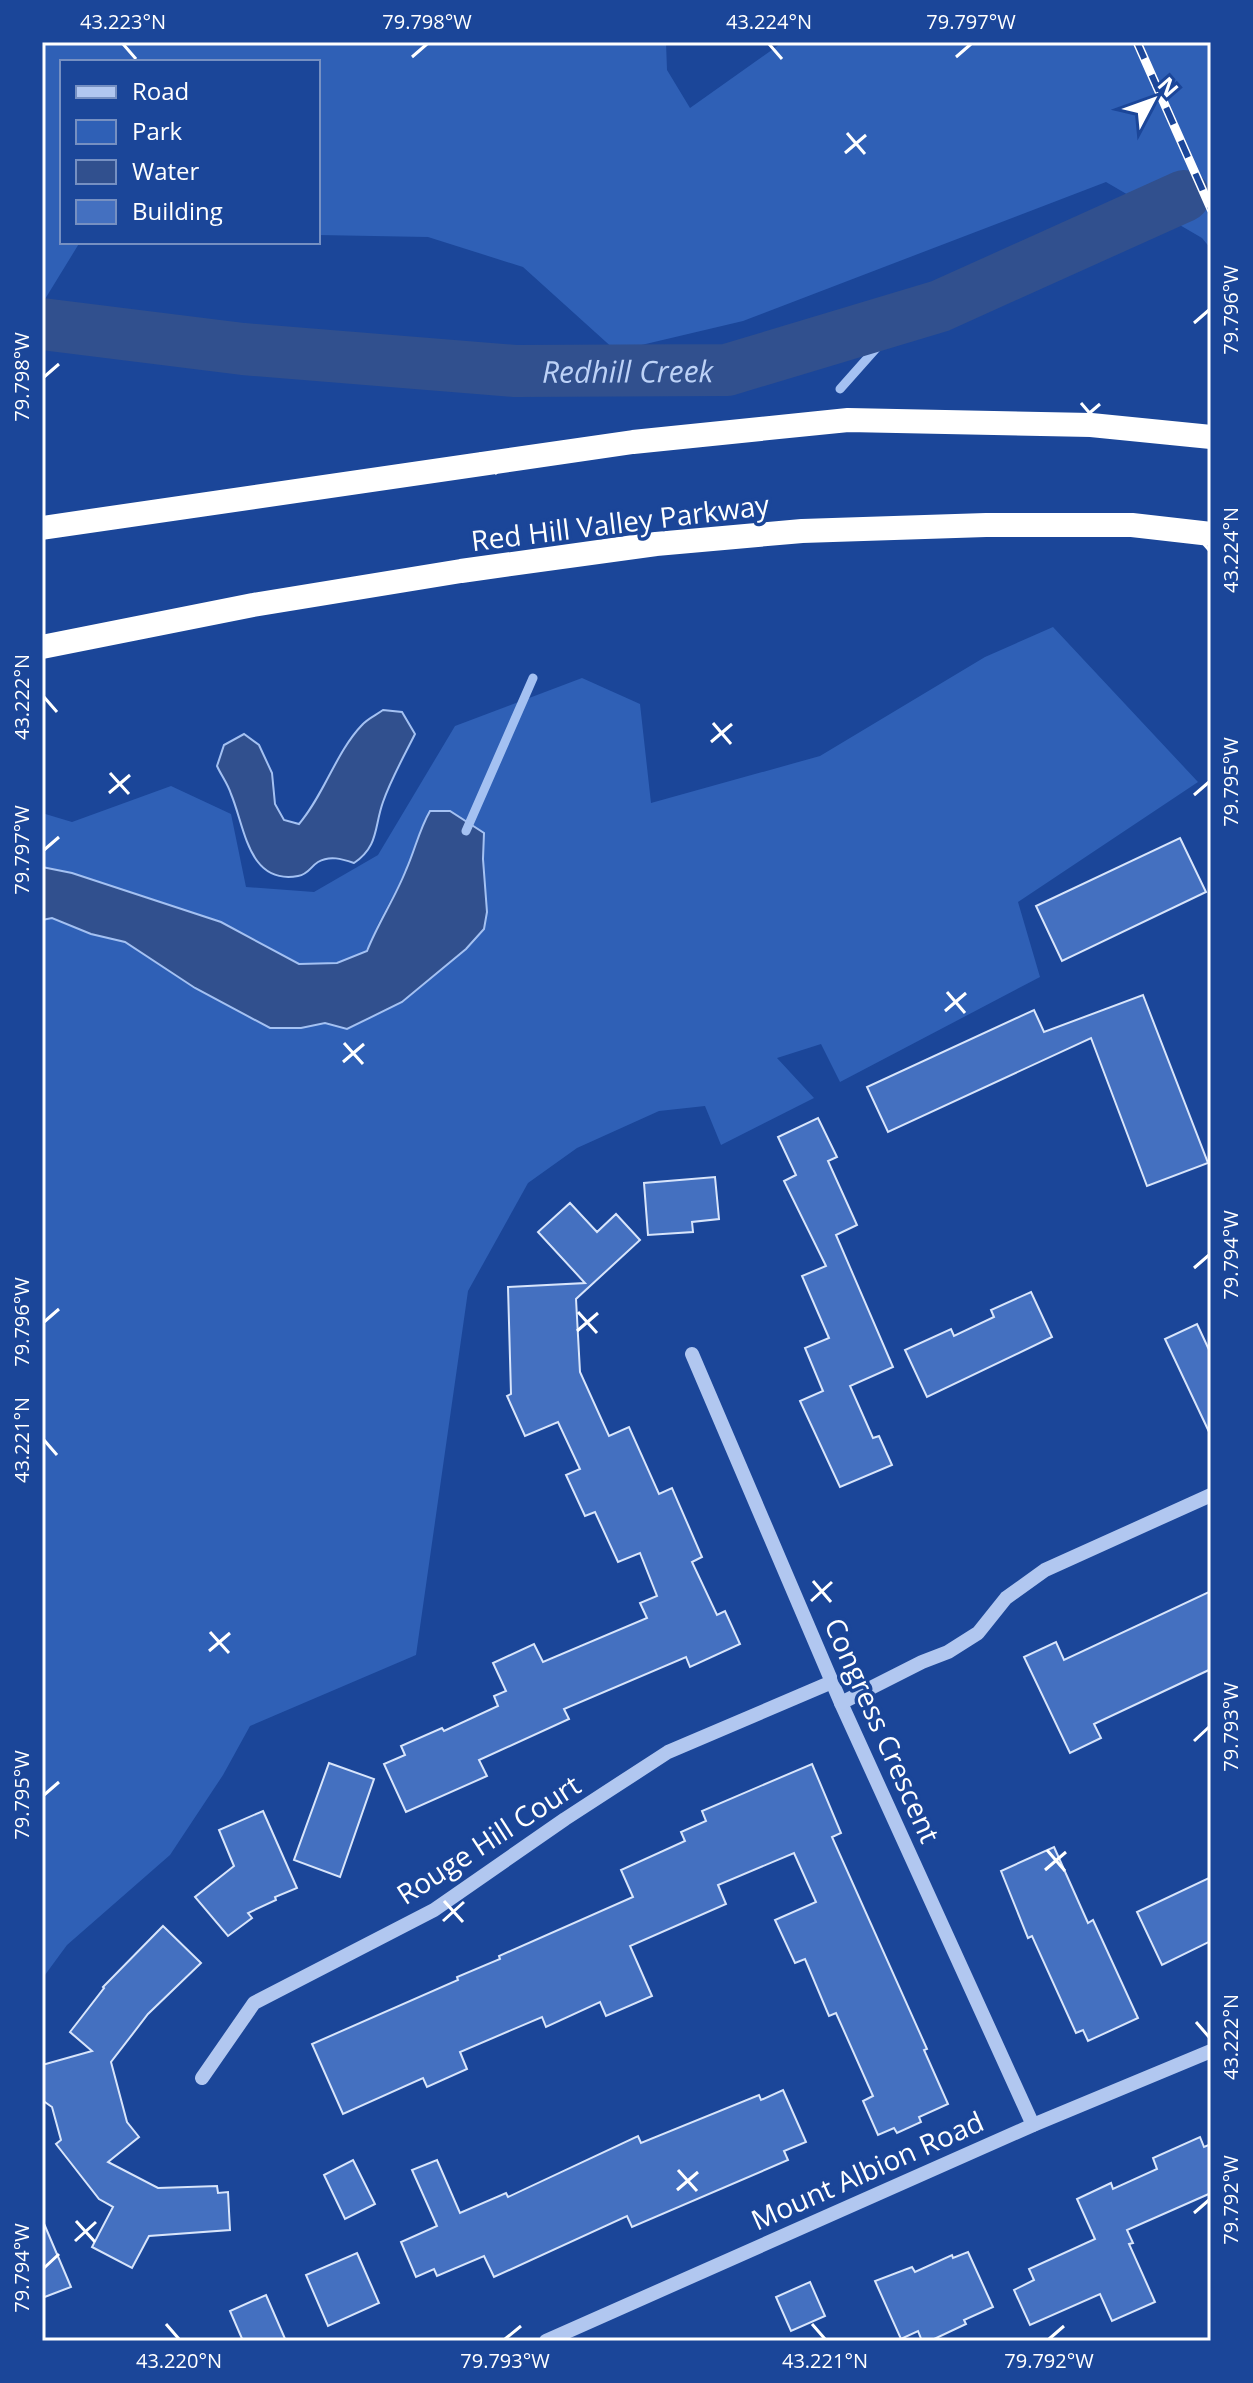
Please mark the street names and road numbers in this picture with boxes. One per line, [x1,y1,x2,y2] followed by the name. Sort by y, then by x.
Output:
[469,485,772,559] street label: Red Hill Valley Parkway
[816,1612,950,1848] street label: Congress Crescent
[389,1765,587,1913] street label: Rouge Hill Court
[745,2102,989,2238] street label: Mount Albion Road

